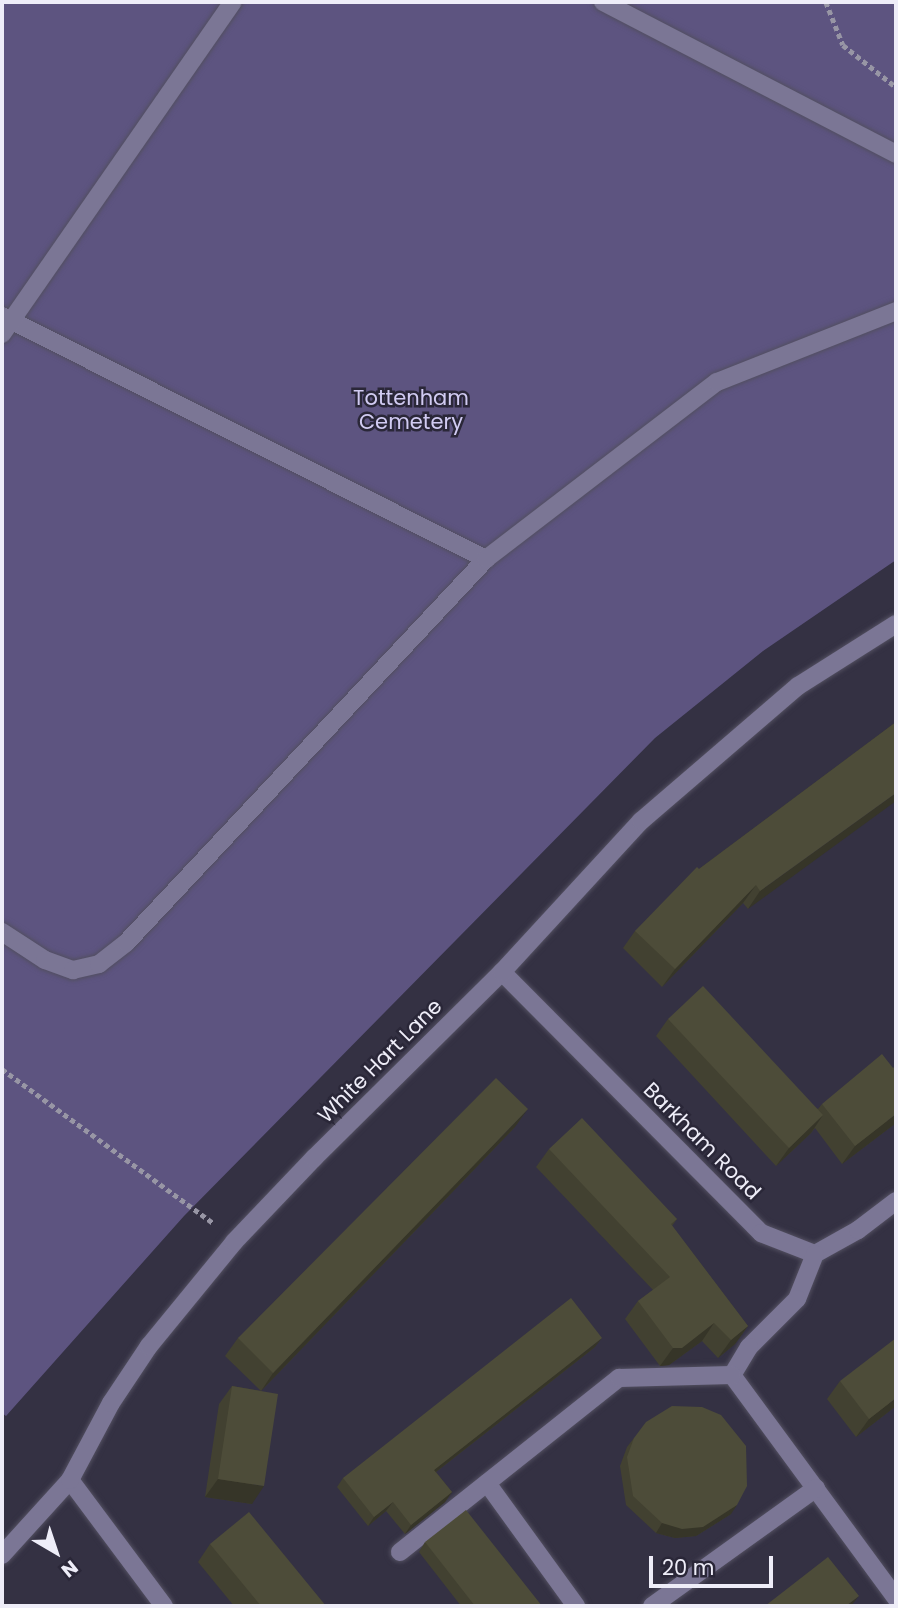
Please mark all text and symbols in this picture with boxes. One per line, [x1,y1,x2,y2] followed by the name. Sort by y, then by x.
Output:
[353,385,469,435] park label: Tottenham Cemetery
[313,994,447,1128] street label: White Hart Lane
[638,1077,766,1205] street label: Barkham Road
[21,1517,91,1587] north arrow
[653,1542,777,1586] scale bar
[662,1553,715,1582] text: 20 m
[55,1554,84,1584] text: N

